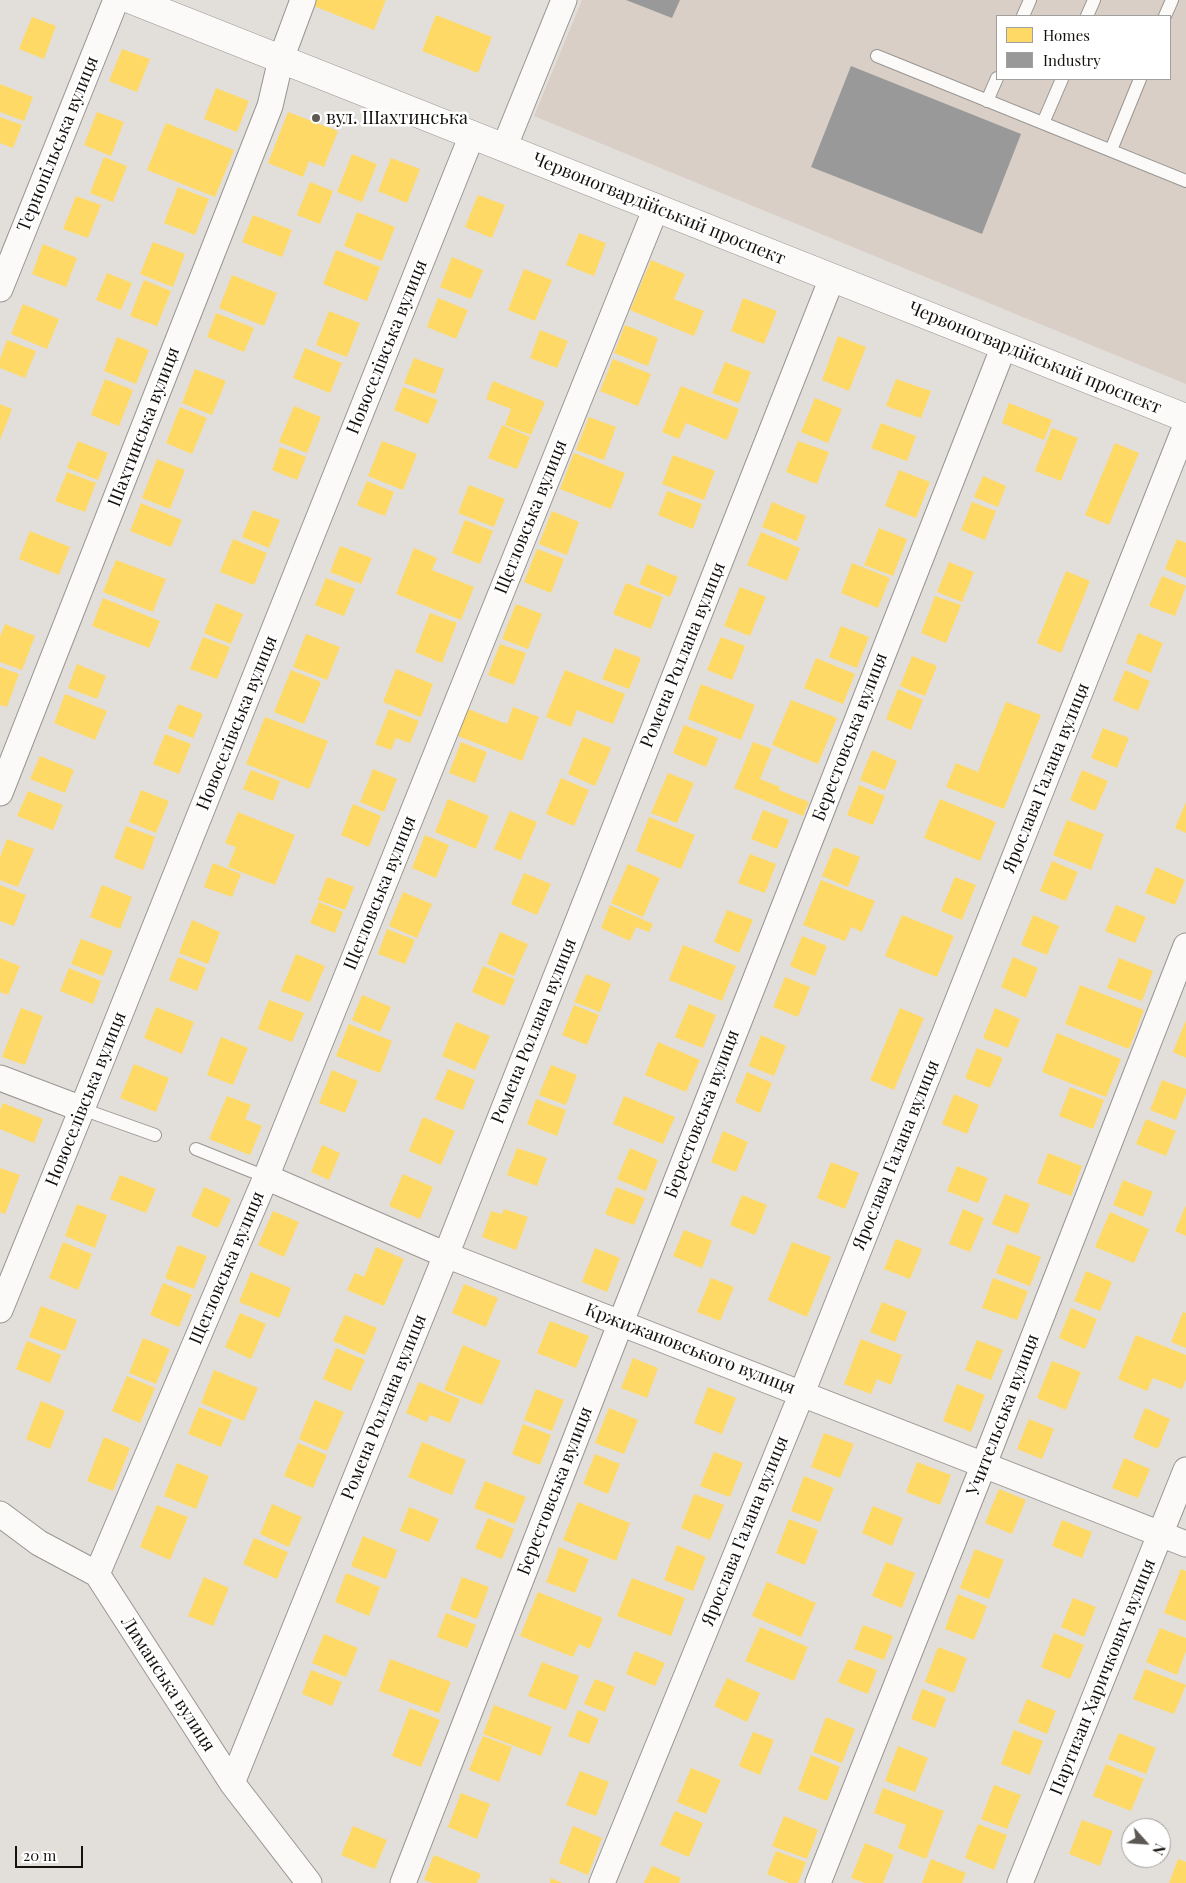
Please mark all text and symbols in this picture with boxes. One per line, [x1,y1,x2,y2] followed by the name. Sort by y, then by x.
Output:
[996,15,1171,80] legend
[1043,25,1090,45] text: Homes
[1043,50,1101,70] text: Industry
[13,53,103,235] street label: Тернопільська вулиця
[326,107,468,129] place label: вул. Шахтинська
[310,112,322,124] marker: вул. Шахтинська
[529,148,789,270] street label: Червоногвардійський проспект
[342,257,432,437] street label: Новоселівська вулиця
[905,297,1165,419] street label: Червоногвардійський проспект
[104,344,184,510] street label: Шахтинська вулиця
[490,437,572,597] street label: Щегловська вулиця
[636,559,730,751] street label: Ромена Роллана вулиця
[192,633,282,813] street label: Новоселівська вулиця
[808,650,892,824] street label: Берестовська вулиця
[998,680,1094,876] street label: Ярослава Галана вулиця
[339,813,421,973] street label: Щегловська вулиця
[487,935,581,1127] street label: Ромена Роллана вулиця
[41,1009,131,1189] street label: Новоселівська вулиця
[660,1027,744,1201] street label: Берестовська вулиця
[848,1057,944,1253] street label: Ярослава Галана вулиця
[185,1188,269,1348] street label: Щегловська вулиця
[582,1299,798,1399] street label: Кржижановського вулиця
[337,1311,431,1503] street label: Ромена Роллана вулиця
[962,1331,1044,1499] street label: Учительська вулиця
[513,1404,597,1578] street label: Берестовська вулиця
[697,1433,793,1629] street label: Ярослава Галана вулиця
[1046,1556,1160,1798] street label: Партизан Харичкових вулиця
[116,1612,220,1756] street label: Лиманська вулиця
[1121,1818,1171,1868] north arrow
[18,1836,85,1868] scale bar
[1148,1841,1170,1858] text: N
[23,1845,56,1865] text: 20 m

